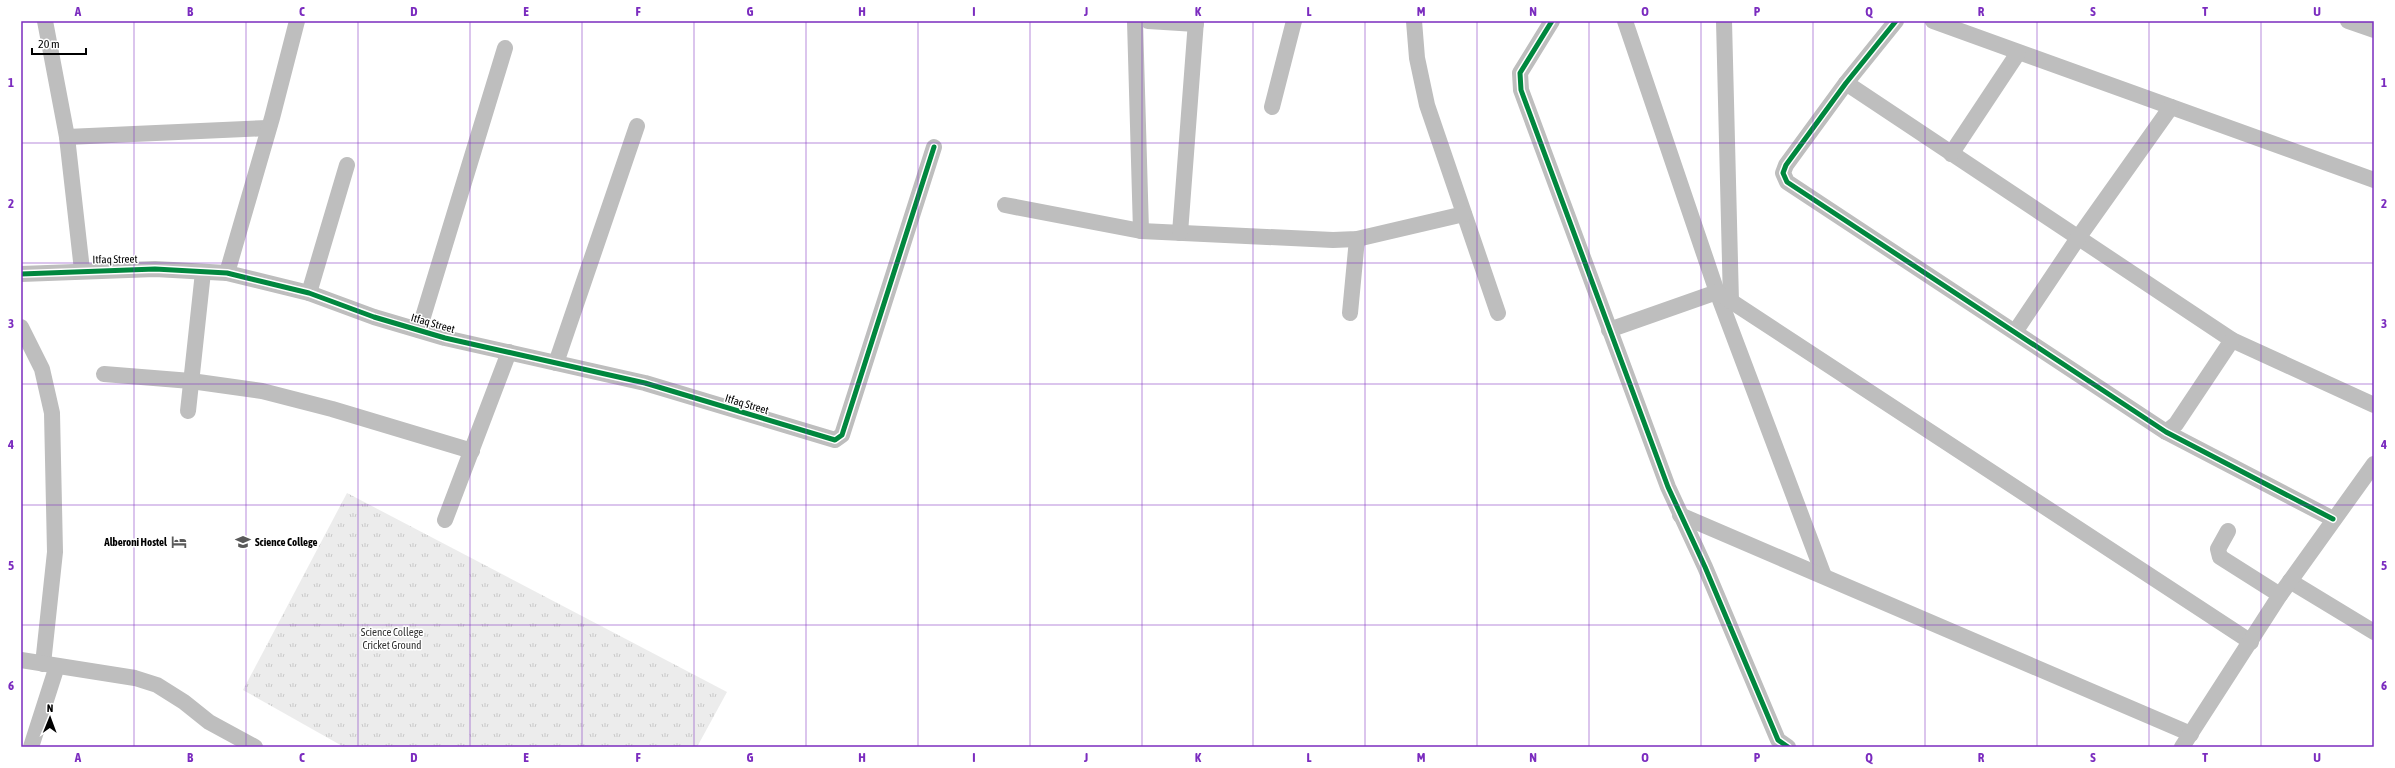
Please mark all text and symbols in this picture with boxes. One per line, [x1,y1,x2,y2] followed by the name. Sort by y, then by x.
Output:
[74,4,82,19] text: A
[187,4,194,19] text: B
[299,4,305,19] text: C
[410,4,418,19] text: D
[523,4,529,19] text: E
[635,4,641,19] text: F
[747,4,754,19] text: G
[858,4,866,19] text: H
[972,4,976,19] text: I
[1083,4,1088,19] text: J
[1195,4,1202,19] text: K
[1306,4,1312,19] text: L
[1417,4,1426,19] text: M
[1529,4,1537,19] text: N
[1641,4,1649,19] text: O
[1754,4,1761,19] text: P
[1865,4,1873,19] text: Q
[1978,4,1985,19] text: R
[2090,4,2096,19] text: S
[2202,4,2208,19] text: T
[2313,4,2321,19] text: U
[32,30,86,56] scale bar
[38,37,60,51] text: 20 m
[8,75,14,90] text: 1
[2381,75,2387,90] text: 1
[8,196,14,211] text: 2
[2381,196,2387,211] text: 2
[92,253,138,265] street label: Itfaq Street
[410,311,456,335] street label: Itfaq Street
[8,316,14,331] text: 3
[2381,316,2387,331] text: 3
[724,392,770,416] street label: Itfaq Street
[7,437,14,452] text: 4
[2380,437,2387,452] text: 4
[170,533,188,551] hotel icon: Alberoni Hostel
[234,533,252,551] school or university icon: Science College
[103,536,168,548] place label: Alberoni Hostel
[255,536,317,548] place label: Science College
[8,558,14,573] text: 5
[2381,558,2387,573] text: 5
[361,626,423,651] park label: Science College Cricket Ground
[8,678,14,693] text: 6
[2381,678,2387,693] text: 6
[30,698,70,738] north arrow
[47,702,54,714] text: N
[74,750,82,765] text: A
[187,750,194,765] text: B
[299,750,305,765] text: C
[410,750,418,765] text: D
[523,750,529,765] text: E
[635,750,641,765] text: F
[747,750,754,765] text: G
[858,750,866,765] text: H
[972,750,976,765] text: I
[1083,750,1088,765] text: J
[1195,750,1202,765] text: K
[1306,750,1312,765] text: L
[1417,750,1426,765] text: M
[1529,750,1537,765] text: N
[1641,750,1649,765] text: O
[1754,750,1761,765] text: P
[1865,750,1873,765] text: Q
[1978,750,1985,765] text: R
[2090,750,2096,765] text: S
[2202,750,2208,765] text: T
[2313,750,2321,765] text: U

